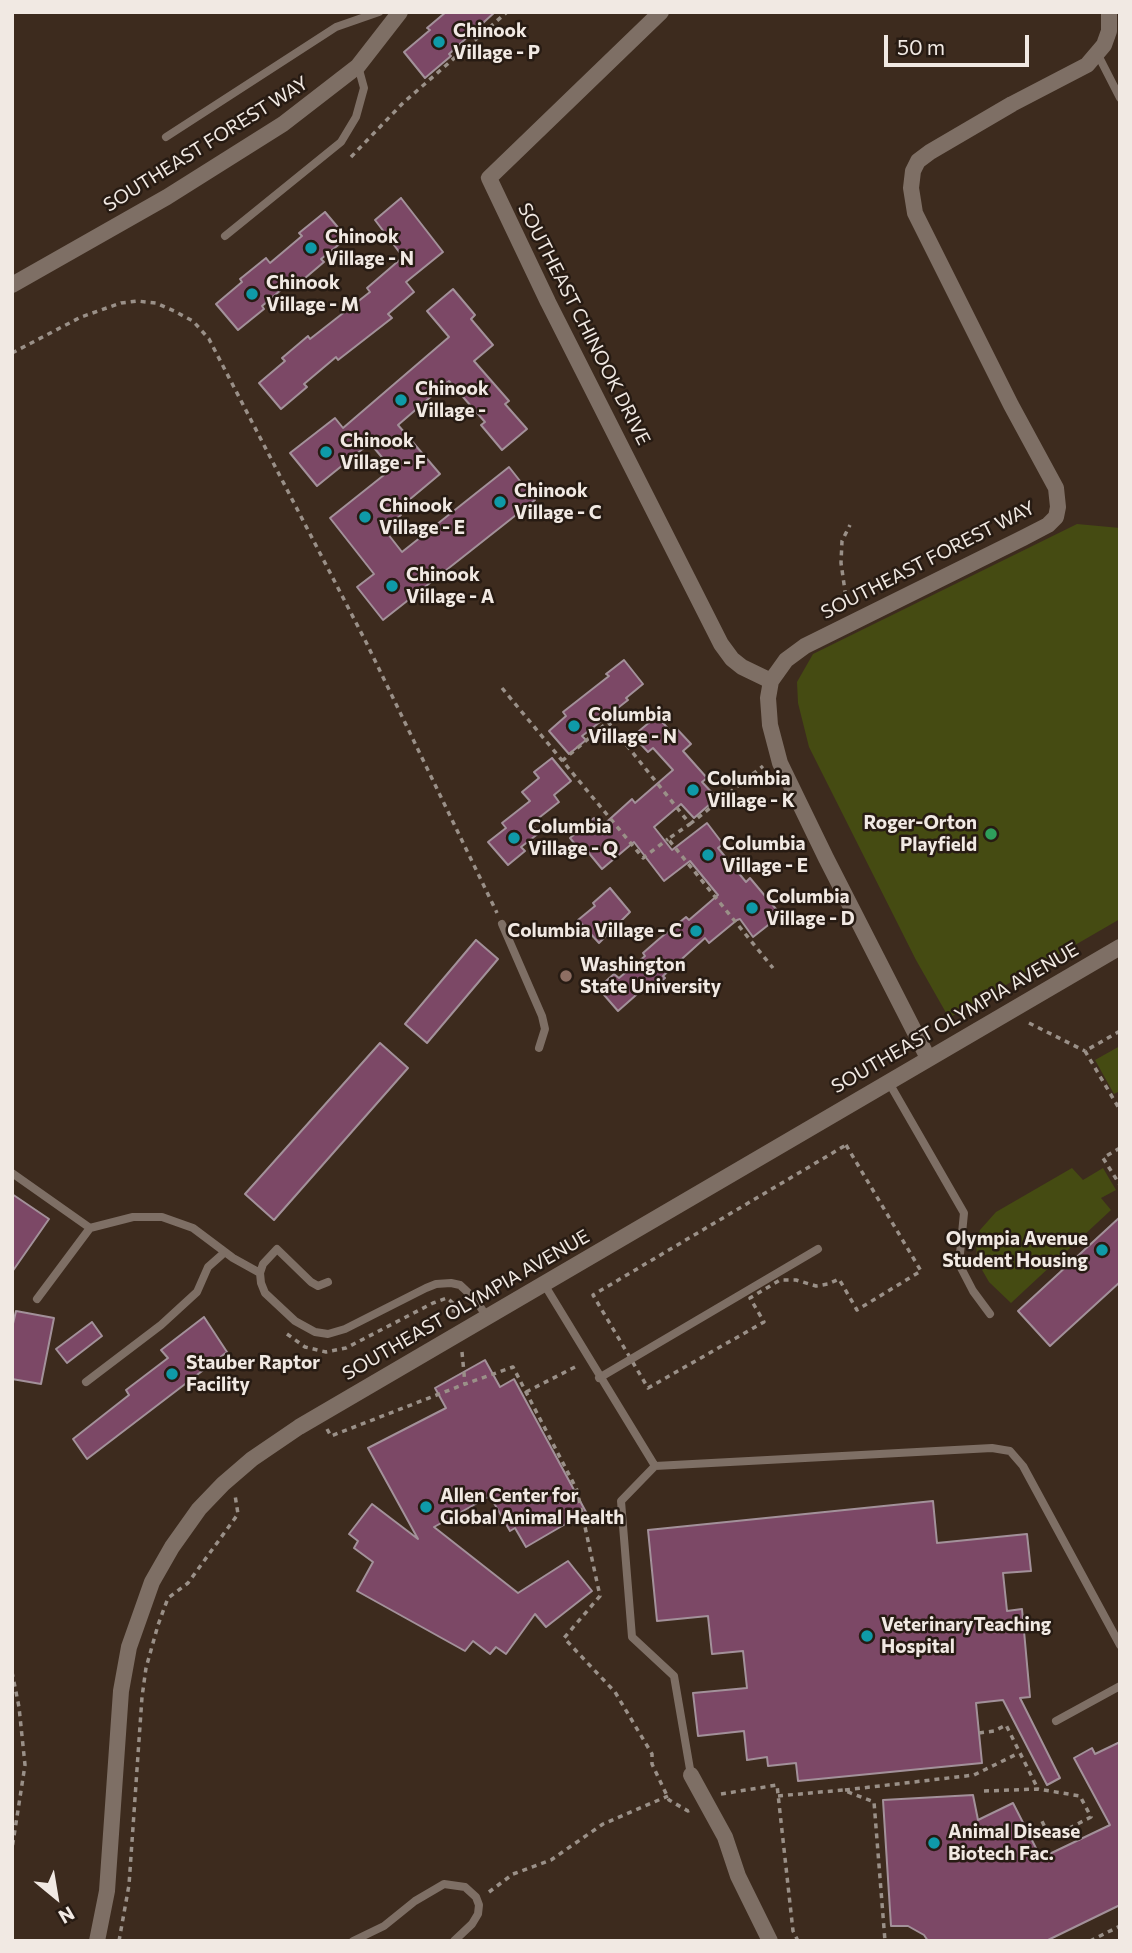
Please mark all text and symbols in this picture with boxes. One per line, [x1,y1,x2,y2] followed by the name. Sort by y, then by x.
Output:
[453,20,540,64] place label: Chinook Village - P
[887,21,1032,65] scale bar
[431,34,447,50] marker: Chinook Village - P
[897,34,945,59] text: 50 m
[99,72,313,216] street label: SOUTHEAST FOREST WAY
[513,199,655,449] street label: SOUTHEAST CHINOOK DRIVE
[325,226,414,270] place label: Chinook Village - N
[303,240,319,256] marker: Chinook Village - N
[266,272,359,316] place label: Chinook Village - M
[244,286,260,302] marker: Chinook Village - M
[415,378,489,422] place label: Chinook Village -
[393,392,409,408] marker: Chinook Village -
[340,430,426,474] place label: Chinook Village - F
[318,444,334,460] marker: Chinook Village - F
[514,480,602,524] place label: Chinook Village - C
[492,494,508,510] marker: Chinook Village - C
[379,495,465,539] place label: Chinook Village - E
[817,496,1039,624] street label: SOUTHEAST FOREST WAY
[357,509,373,525] marker: Chinook Village - E
[406,564,494,608] place label: Chinook Village - A
[384,578,400,594] marker: Chinook Village - A
[588,704,677,748] place label: Columbia Village - N
[566,718,582,734] marker: Columbia Village - N
[707,768,795,812] place label: Columbia Village - K
[685,782,701,798] marker: Columbia Village - K
[863,812,977,856] place label: Roger-Orton Playfield
[528,816,618,860] place label: Columbia Village - Q
[983,826,999,842] marker: Roger-Orton Playfield
[506,830,522,846] marker: Columbia Village - Q
[722,833,808,877] place label: Columbia Village - E
[700,847,716,863] marker: Columbia Village - E
[766,886,855,930] place label: Columbia Village - D
[744,900,760,916] marker: Columbia Village - D
[507,920,682,942] place label: Columbia Village - C
[688,923,704,939] marker: Columbia Village - C
[827,938,1083,1098] street label: SOUTHEAST OLYMPIA AVENUE
[580,954,721,998] place label: Washington State University
[558,968,574,984] marker: Washington State University
[338,1225,594,1385] street label: SOUTHEAST OLYMPIA AVENUE
[942,1228,1088,1272] place label: Olympia Avenue Student Housing
[1094,1242,1110,1258] marker: Olympia Avenue Student Housing
[186,1352,320,1396] place label: Stauber Raptor Facility
[164,1366,180,1382] marker: Stauber Raptor Facility
[440,1485,624,1529] place label: Allen Center for Global Animal Health
[418,1499,434,1515] marker: Allen Center for Global Animal Health
[881,1614,1051,1658] place label: VeterinaryTeaching Hospital
[859,1628,875,1644] marker: VeterinaryTeaching Hospital
[948,1821,1080,1865] place label: Animal Disease Biotech Fac.
[926,1835,942,1851] marker: Animal Disease Biotech Fac.
[21,1862,91,1932] north arrow
[55,1902,79,1929] text: N

